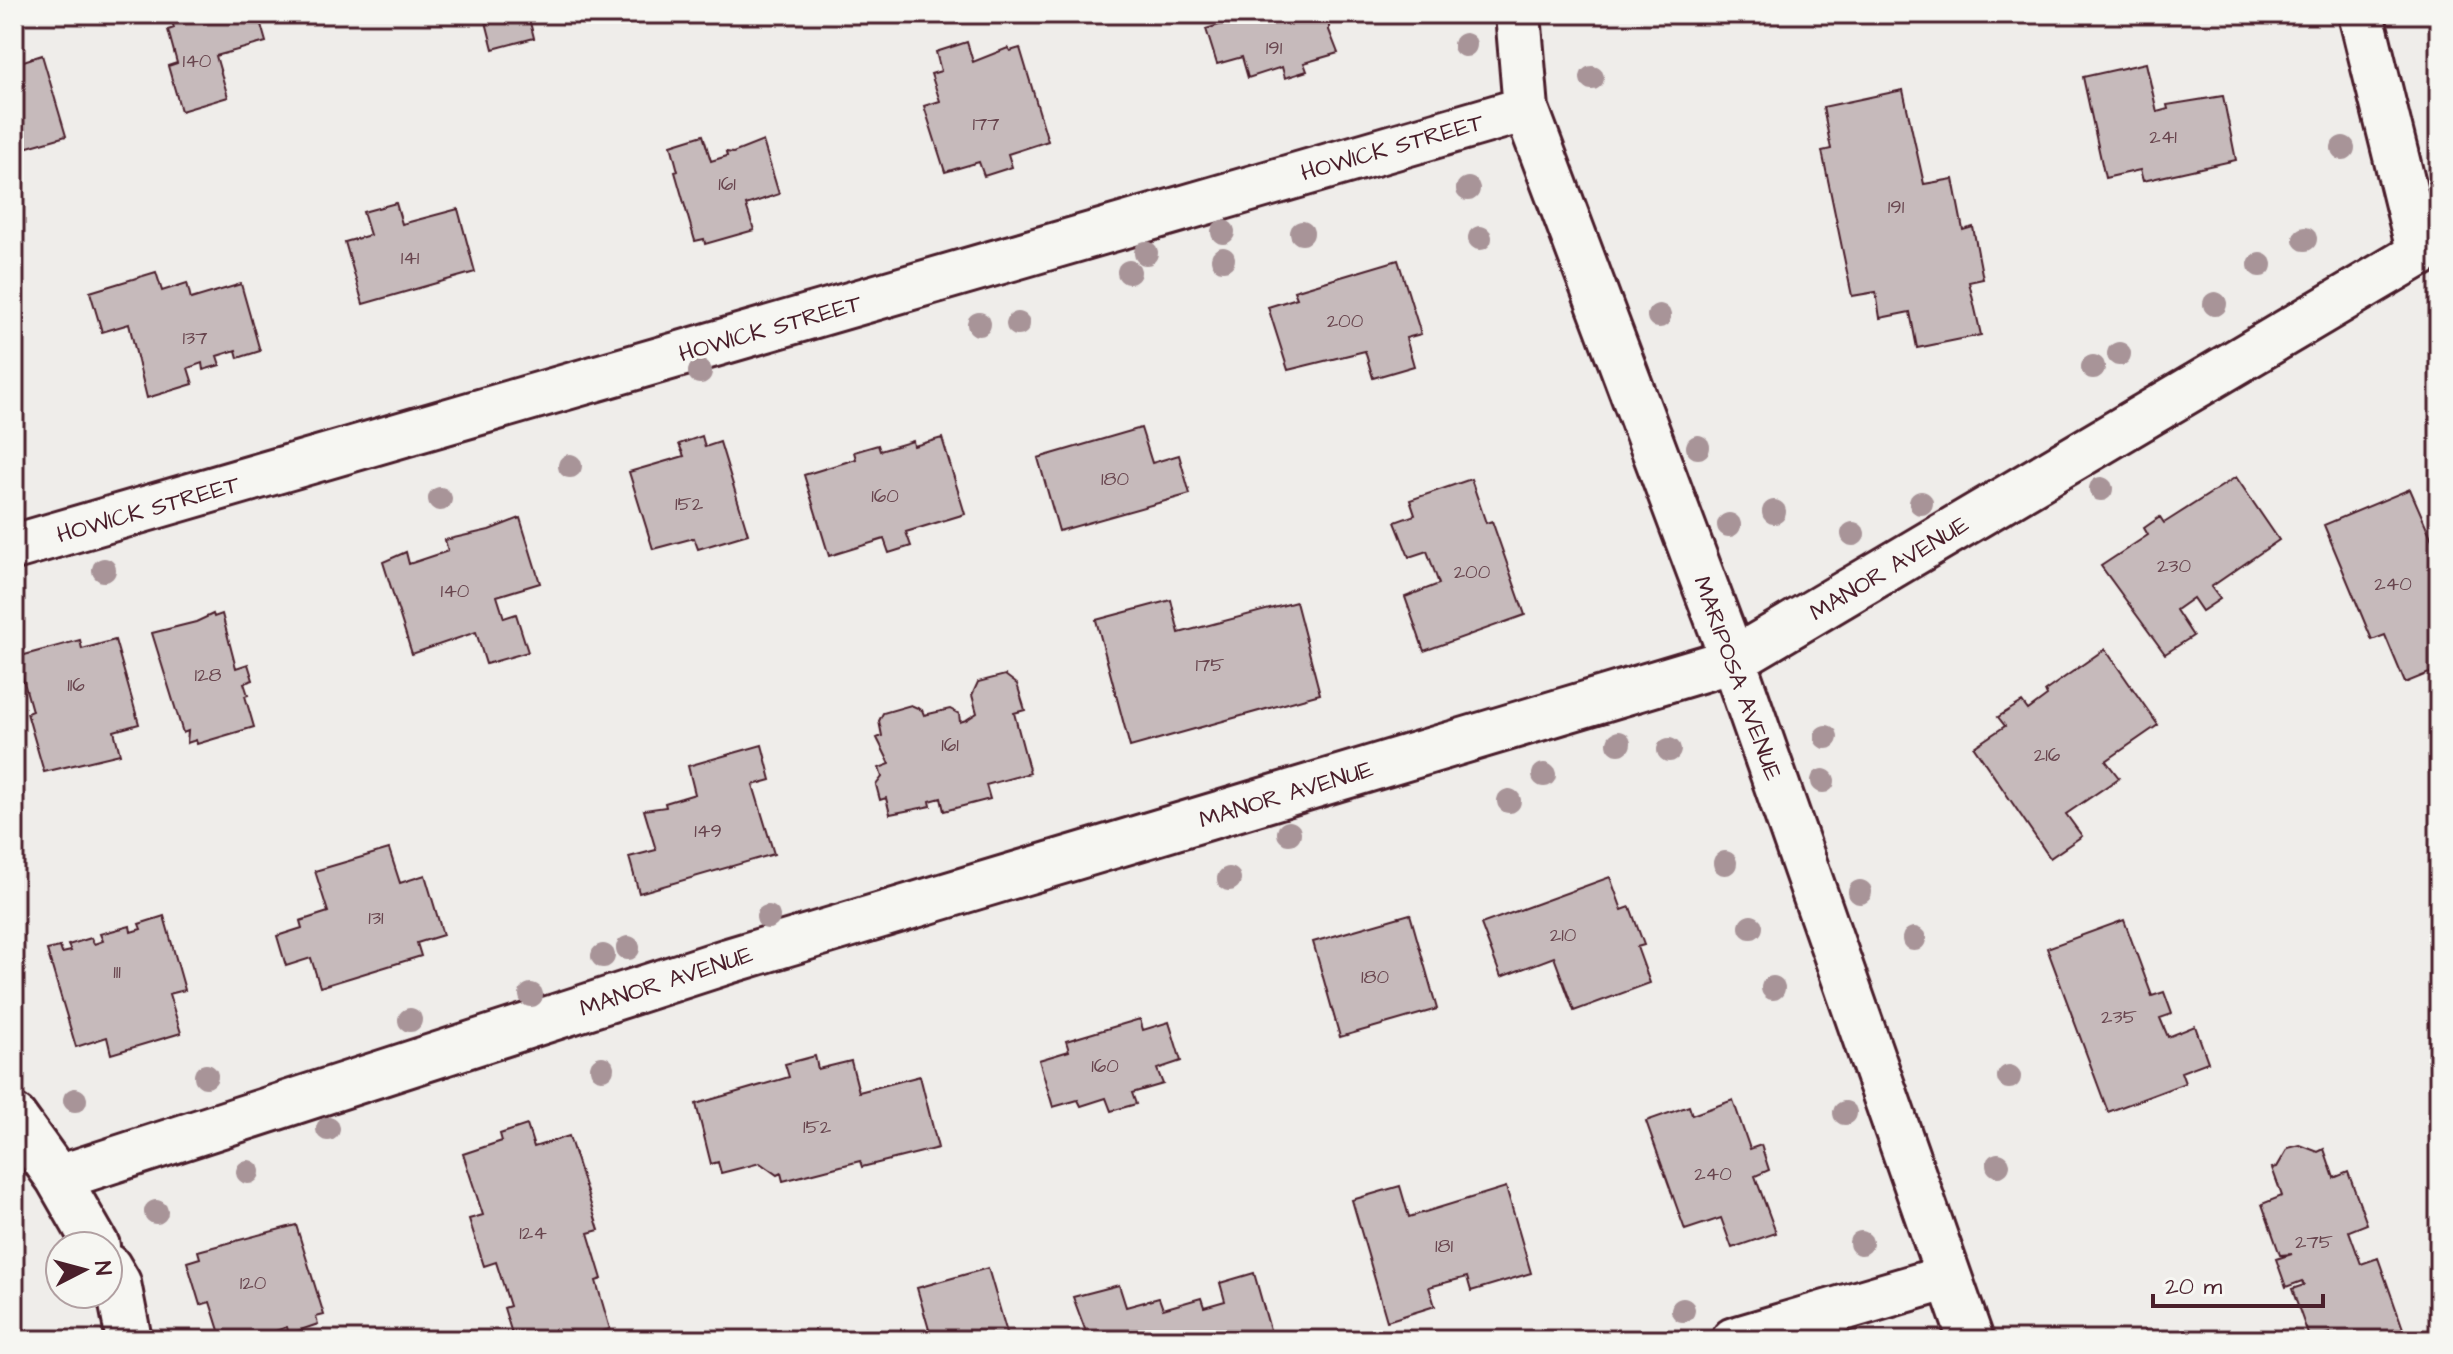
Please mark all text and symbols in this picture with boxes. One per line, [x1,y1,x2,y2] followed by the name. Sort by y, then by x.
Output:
[1266,34,1283,62] house number: 191
[183,47,212,75] house number: 140
[1297,106,1488,190] street label: HOWICK STREET
[972,110,1000,138] house number: 177
[2149,123,2177,151] house number: 241
[718,170,736,198] house number: 161
[1888,193,1905,221] house number: 191
[401,244,420,272] house number: 141
[675,287,866,371] street label: HOWICK STREET
[1327,307,1364,335] house number: 200
[182,324,208,352] house number: 137
[1101,465,1129,493] house number: 180
[53,468,244,552] street label: HOWICK STREET
[871,482,899,510] house number: 160
[675,490,704,518] house number: 152
[1803,508,1976,630] street label: MANOR AVENUE
[2157,552,2191,580] house number: 230
[1454,558,1491,586] house number: 200
[2374,570,2412,598] house number: 240
[1684,571,1790,785] street label: MARIPOSA AVENUE
[441,577,470,605] house number: 140
[1195,651,1225,679] house number: 175
[195,661,222,689] house number: 128
[67,671,85,699] house number: 116
[941,731,959,759] house number: 161
[2034,741,2061,769] house number: 216
[1195,752,1378,838] street label: MANOR AVENUE
[694,817,722,845] house number: 149
[368,904,384,932] house number: 131
[1550,921,1577,949] house number: 210
[575,938,757,1026] street label: MANOR AVENUE
[113,958,121,986] house number: 111
[1361,963,1389,991] house number: 180
[2101,1003,2137,1031] house number: 235
[1091,1052,1119,1080] house number: 160
[803,1113,832,1141] house number: 152
[1694,1160,1732,1188] house number: 240
[519,1219,547,1247] house number: 124
[2295,1228,2333,1256] house number: 275
[44,1230,124,1310] north arrow
[1435,1232,1453,1260] house number: 181
[2153,1258,2323,1308] scale bar
[86,1260,119,1277] text: N
[240,1269,267,1297] house number: 120
[2165,1270,2222,1304] text: 20 m

